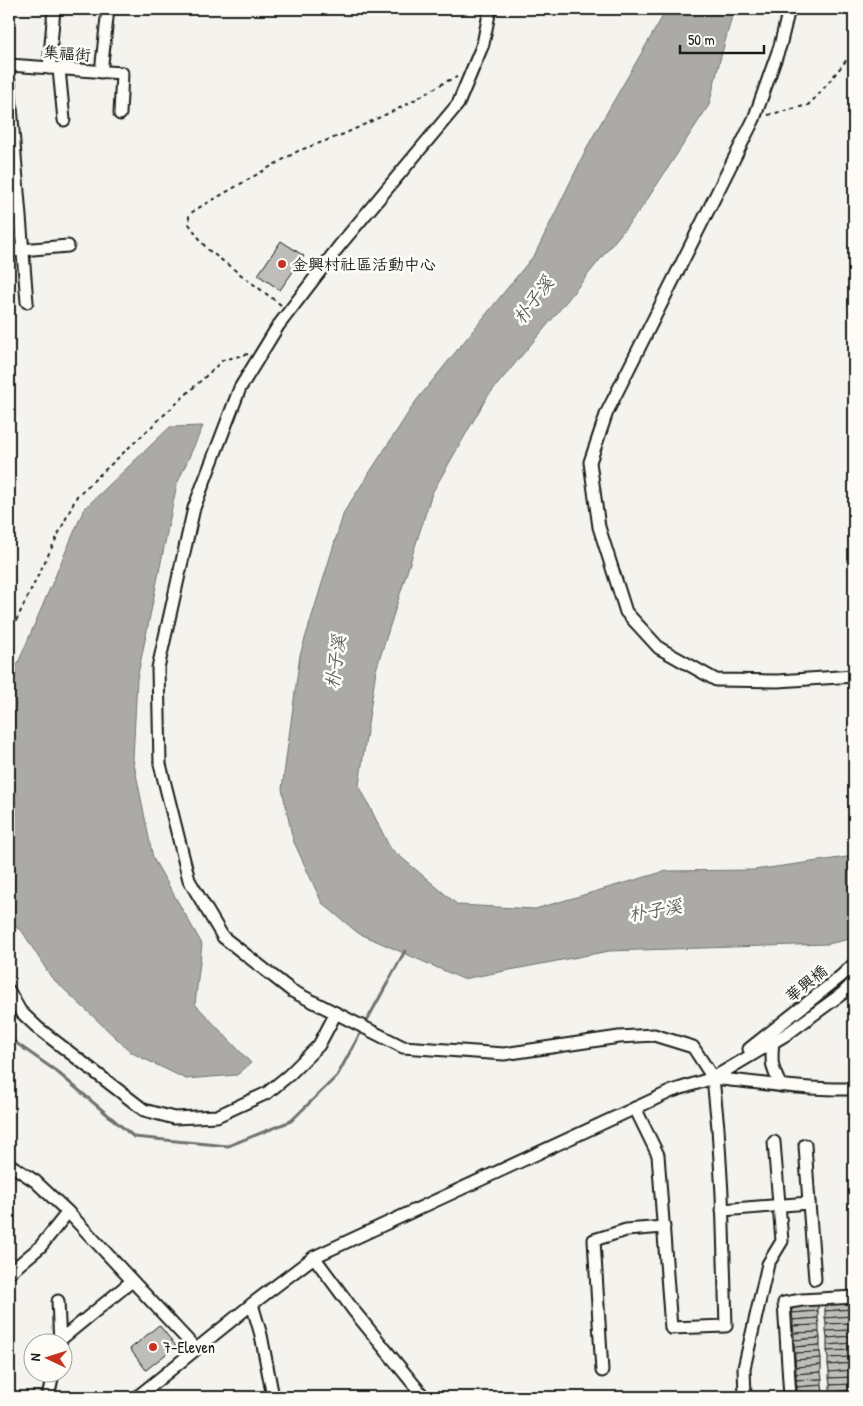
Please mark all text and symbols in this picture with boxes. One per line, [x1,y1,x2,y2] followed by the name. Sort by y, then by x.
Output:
[680,22,764,54] scale bar
[688,29,715,50] text: 50 m
[42,40,92,66] street label: 集福街
[292,253,436,275] place label: 金興村社區活動中心
[276,258,288,270] marker: 金興村社區活動中心
[507,270,560,329] water label: 朴子溪
[319,633,351,690] water label: 朴子溪
[626,893,685,927] water label: 朴子溪
[780,959,832,1007] street label: 華興橋
[22,1334,72,1384] north arrow
[163,1336,215,1358] place label: 7-Eleven
[147,1341,159,1353] marker: 7-Eleven
[25,1352,44,1361] text: N

